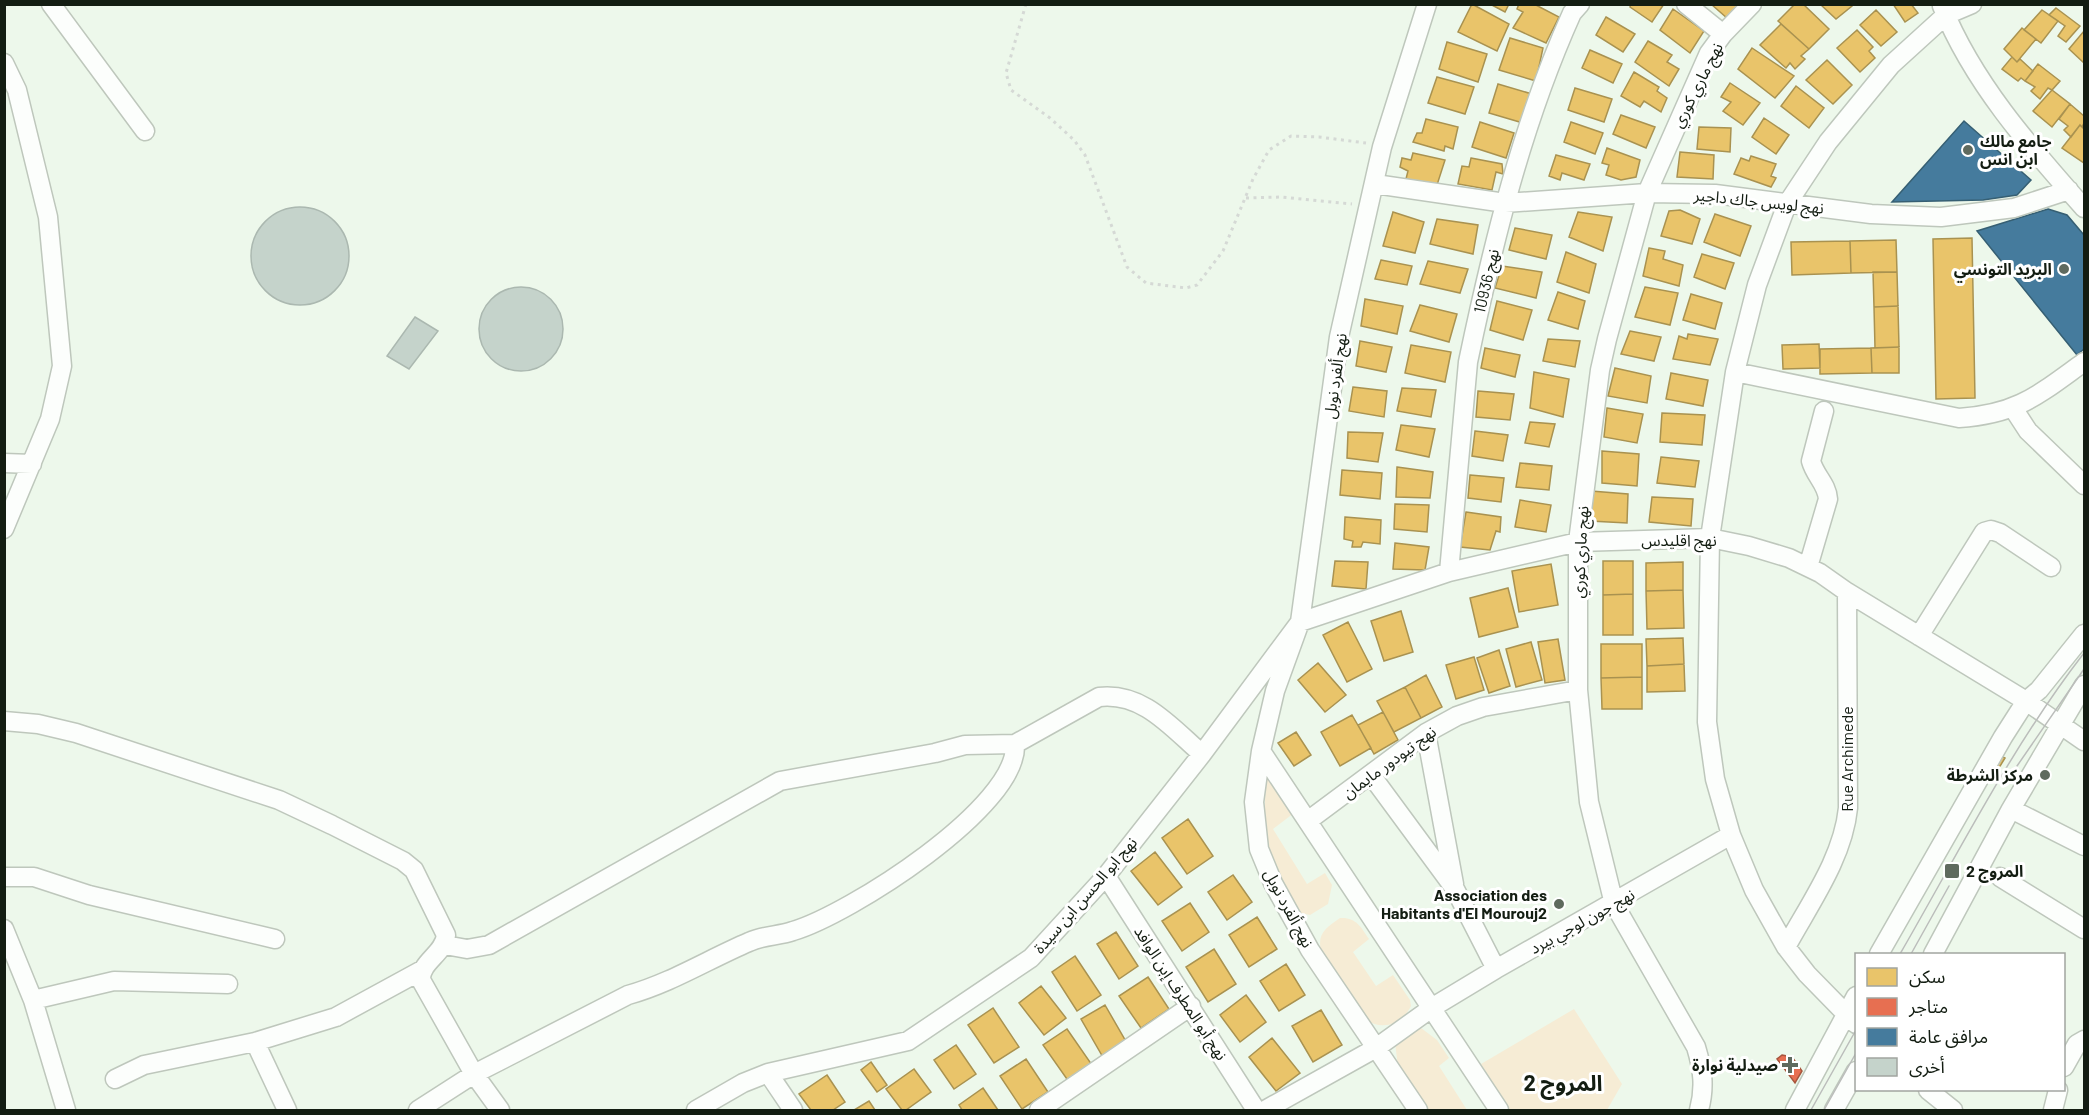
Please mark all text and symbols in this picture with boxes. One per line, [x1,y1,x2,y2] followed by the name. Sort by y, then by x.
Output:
[1667,39,1730,132] street label: نهج ماري كوري
[1980,131,2052,169] place label: جامع مالك ابن انس
[1961,143,1975,157] marker: جامع مالك ابن انس
[1692,184,1825,221] street label: نهج لويس جاك داجير
[1469,247,1506,316] street label: نهج 10936
[1954,259,2052,283] place label: البريد التونسي
[2057,262,2071,276] marker: البريد التونسي
[1319,332,1354,421] street label: نهج ألفرد نوبل
[1568,505,1595,599] street label: نهج ماري كوري
[1641,530,1717,553] street label: نهج اقليدس
[1837,706,1856,812] street label: Rue Archimede
[1338,721,1441,805] street label: نهج تيودور مايمان
[1947,765,2033,785] place label: مركز الشرطة
[2038,768,2052,782] marker: مركز الشرطة
[1029,833,1143,959] street label: نهج ابو الحسن ابن سيدة
[1966,861,2023,883] place label: المروج 2
[1943,862,1961,880] marker: المروج 2
[1257,865,1318,952] street label: نهج ألفرد نوبل
[1526,884,1639,961] street label: نهج جون لوجي بيرد
[1381,885,1547,922] place label: Association des Habitants d'El Mourouj2
[1552,897,1566,911] marker: Association des Habitants d'El Mourouj2
[1128,922,1232,1066] street label: نهج أبو المطرف إبن الوافد
[1855,953,2065,1091] legend
[1909,965,1945,988] text: سكن
[1908,995,1948,1018] text: متاجر
[1909,1025,1988,1048] text: مرافق عامة
[1692,1055,1778,1075] place label: صيدلية نوارة
[1909,1055,1945,1078] text: أخرى
[1783,1058,1797,1072] marker: صيدلية نوارة
[1524,1069,1602,1100] district label: المروج 2

